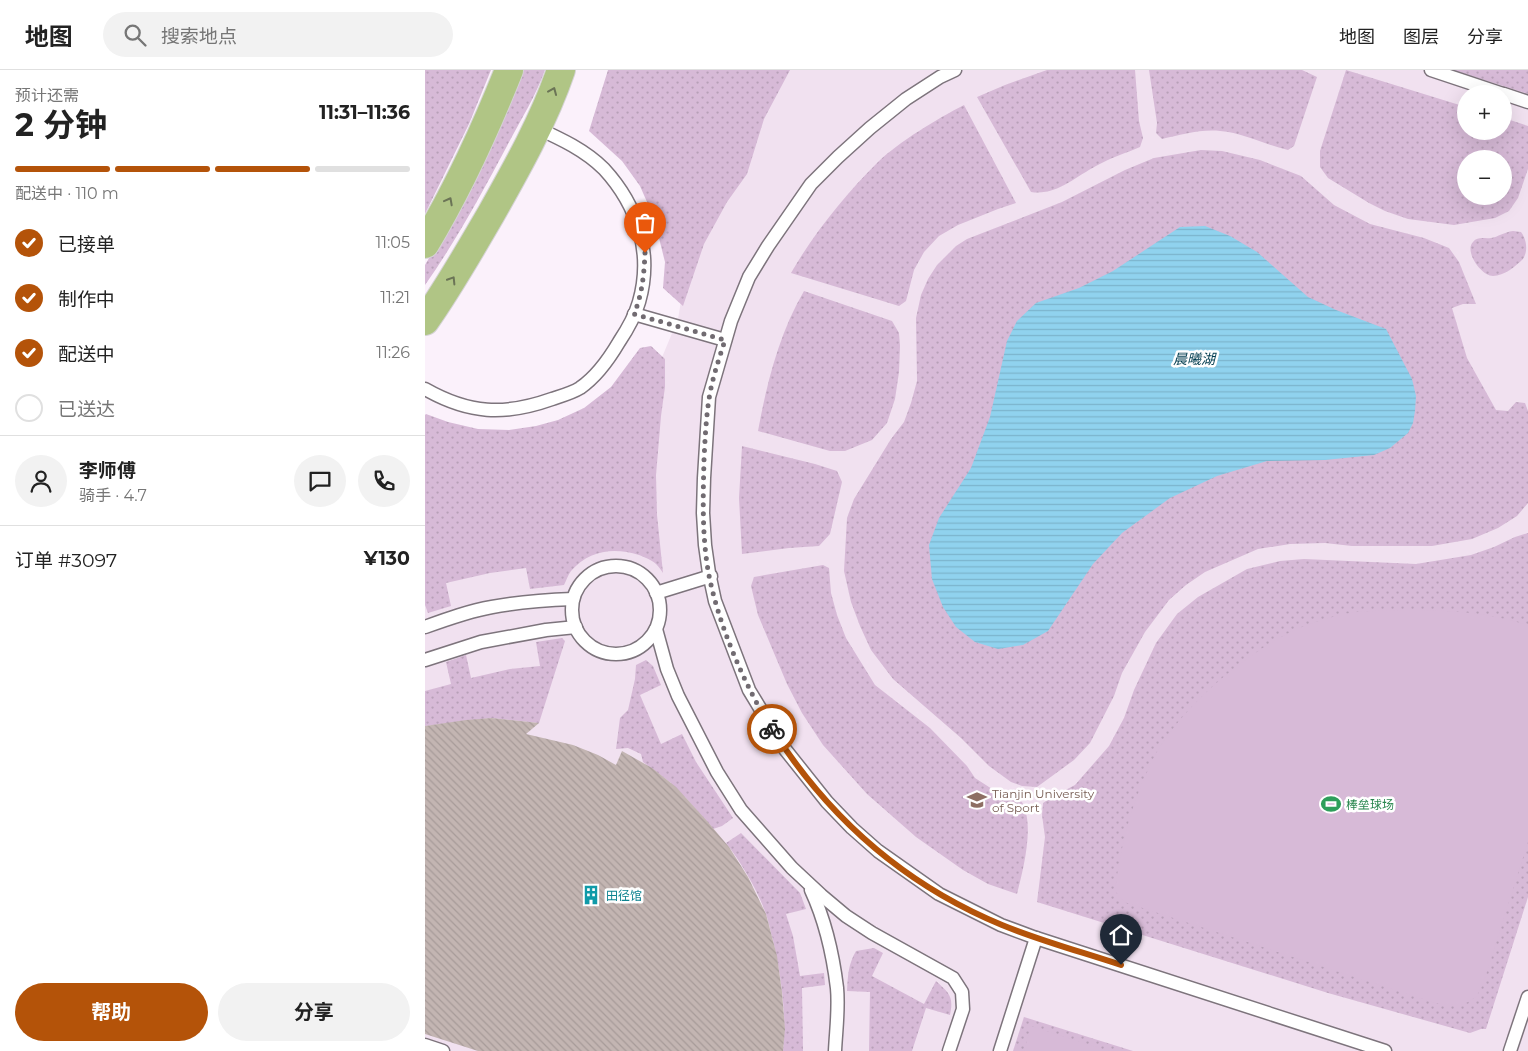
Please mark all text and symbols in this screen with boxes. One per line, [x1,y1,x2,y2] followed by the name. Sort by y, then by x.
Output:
[103,12,453,57] search box
[121,21,149,49] icon: search
[25,22,73,51] text: 地图
[161,25,237,48] text: 搜索地点
[1339,26,1375,48] text: 地图
[1403,26,1439,48] text: 图层
[1467,26,1503,48] text: 分享
[1457,85,1512,205] map controls
[1457,85,1512,140] button: +
[15,86,79,105] text: 预计还需
[546,87,557,96] one-way arrow
[319,101,410,124] text: 11:31–11:36
[15,105,107,144] text: 2 分钟
[1457,150,1512,205] button: −
[15,184,119,203] text: 配送中 · 110 m
[442,198,452,207] one-way arrow
[624,202,666,253] pin
[631,209,659,237] icon: bag
[15,229,43,257] icon: check
[58,233,115,256] text: 已接单
[375,233,410,252] text: 11:05
[445,277,455,286] one-way arrow
[15,284,43,312] icon: check
[58,288,115,311] text: 制作中
[380,288,410,307] text: 11:21
[15,339,43,367] icon: check
[58,343,115,366] text: 配送中
[376,343,410,362] text: 11:26
[1173,350,1217,368] water label: 晨曦湖
[58,398,115,421] text: 已送达
[15,455,67,507] button: person
[294,455,346,507] button: chat
[358,455,410,507] button: phone
[79,459,136,482] text: 李师傅
[79,486,147,505] text: 骑手 · 4.7
[364,547,410,570] text: ¥130
[15,549,117,572] text: 订单 #3097
[747,704,797,754] courier
[758,715,786,743] icon: bike
[992,786,1095,815] place label: Tianjin University of Sport
[966,789,988,811] school or university icon: Tianjin University of Sport
[1320,793,1342,815] sports icon: 棒垒球场
[1346,797,1394,812] place label: 棒垒球场
[580,884,602,906] building icon: 田径馆
[606,888,642,903] place label: 田径馆
[1100,914,1142,965] pin
[1107,921,1135,949] icon: home
[15,983,208,1041] button: 帮助
[218,983,410,1041] button: 分享

